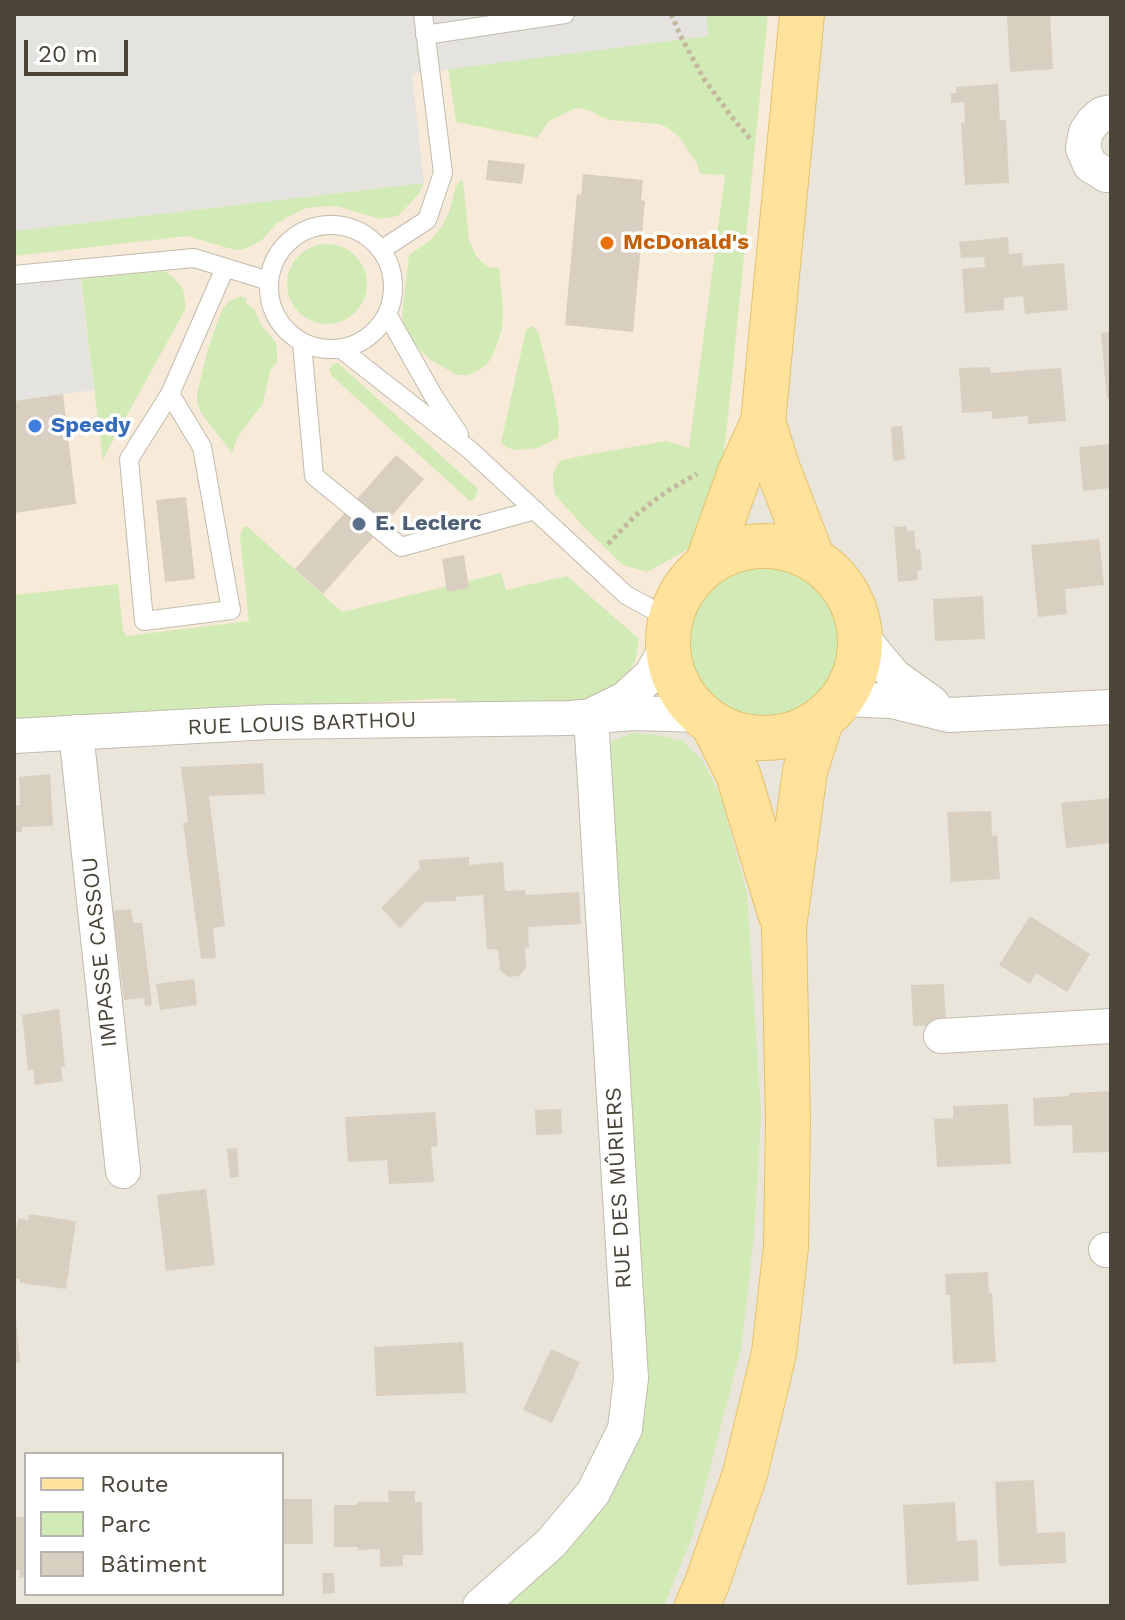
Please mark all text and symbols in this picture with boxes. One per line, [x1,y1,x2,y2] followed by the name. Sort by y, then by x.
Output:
[28,24,132,74] scale bar
[38,40,98,68] text: 20 m
[623,230,749,256] place label: McDonald's
[598,234,616,252] marker: McDonald's
[51,413,131,439] place label: Speedy
[26,417,44,435] marker: Speedy
[375,511,482,537] place label: E. Leclerc
[350,515,368,533] marker: E. Leclerc
[187,707,417,741] street label: RUE LOUIS BARTHOU
[77,855,123,1049] street label: IMPASSE CASSOU
[601,1087,637,1289] street label: RUE DES MÛRIERS
[24,1452,284,1596] legend
[100,1470,169,1498] text: Route
[100,1510,151,1538] text: Parc
[100,1550,207,1578] text: Bâtiment

